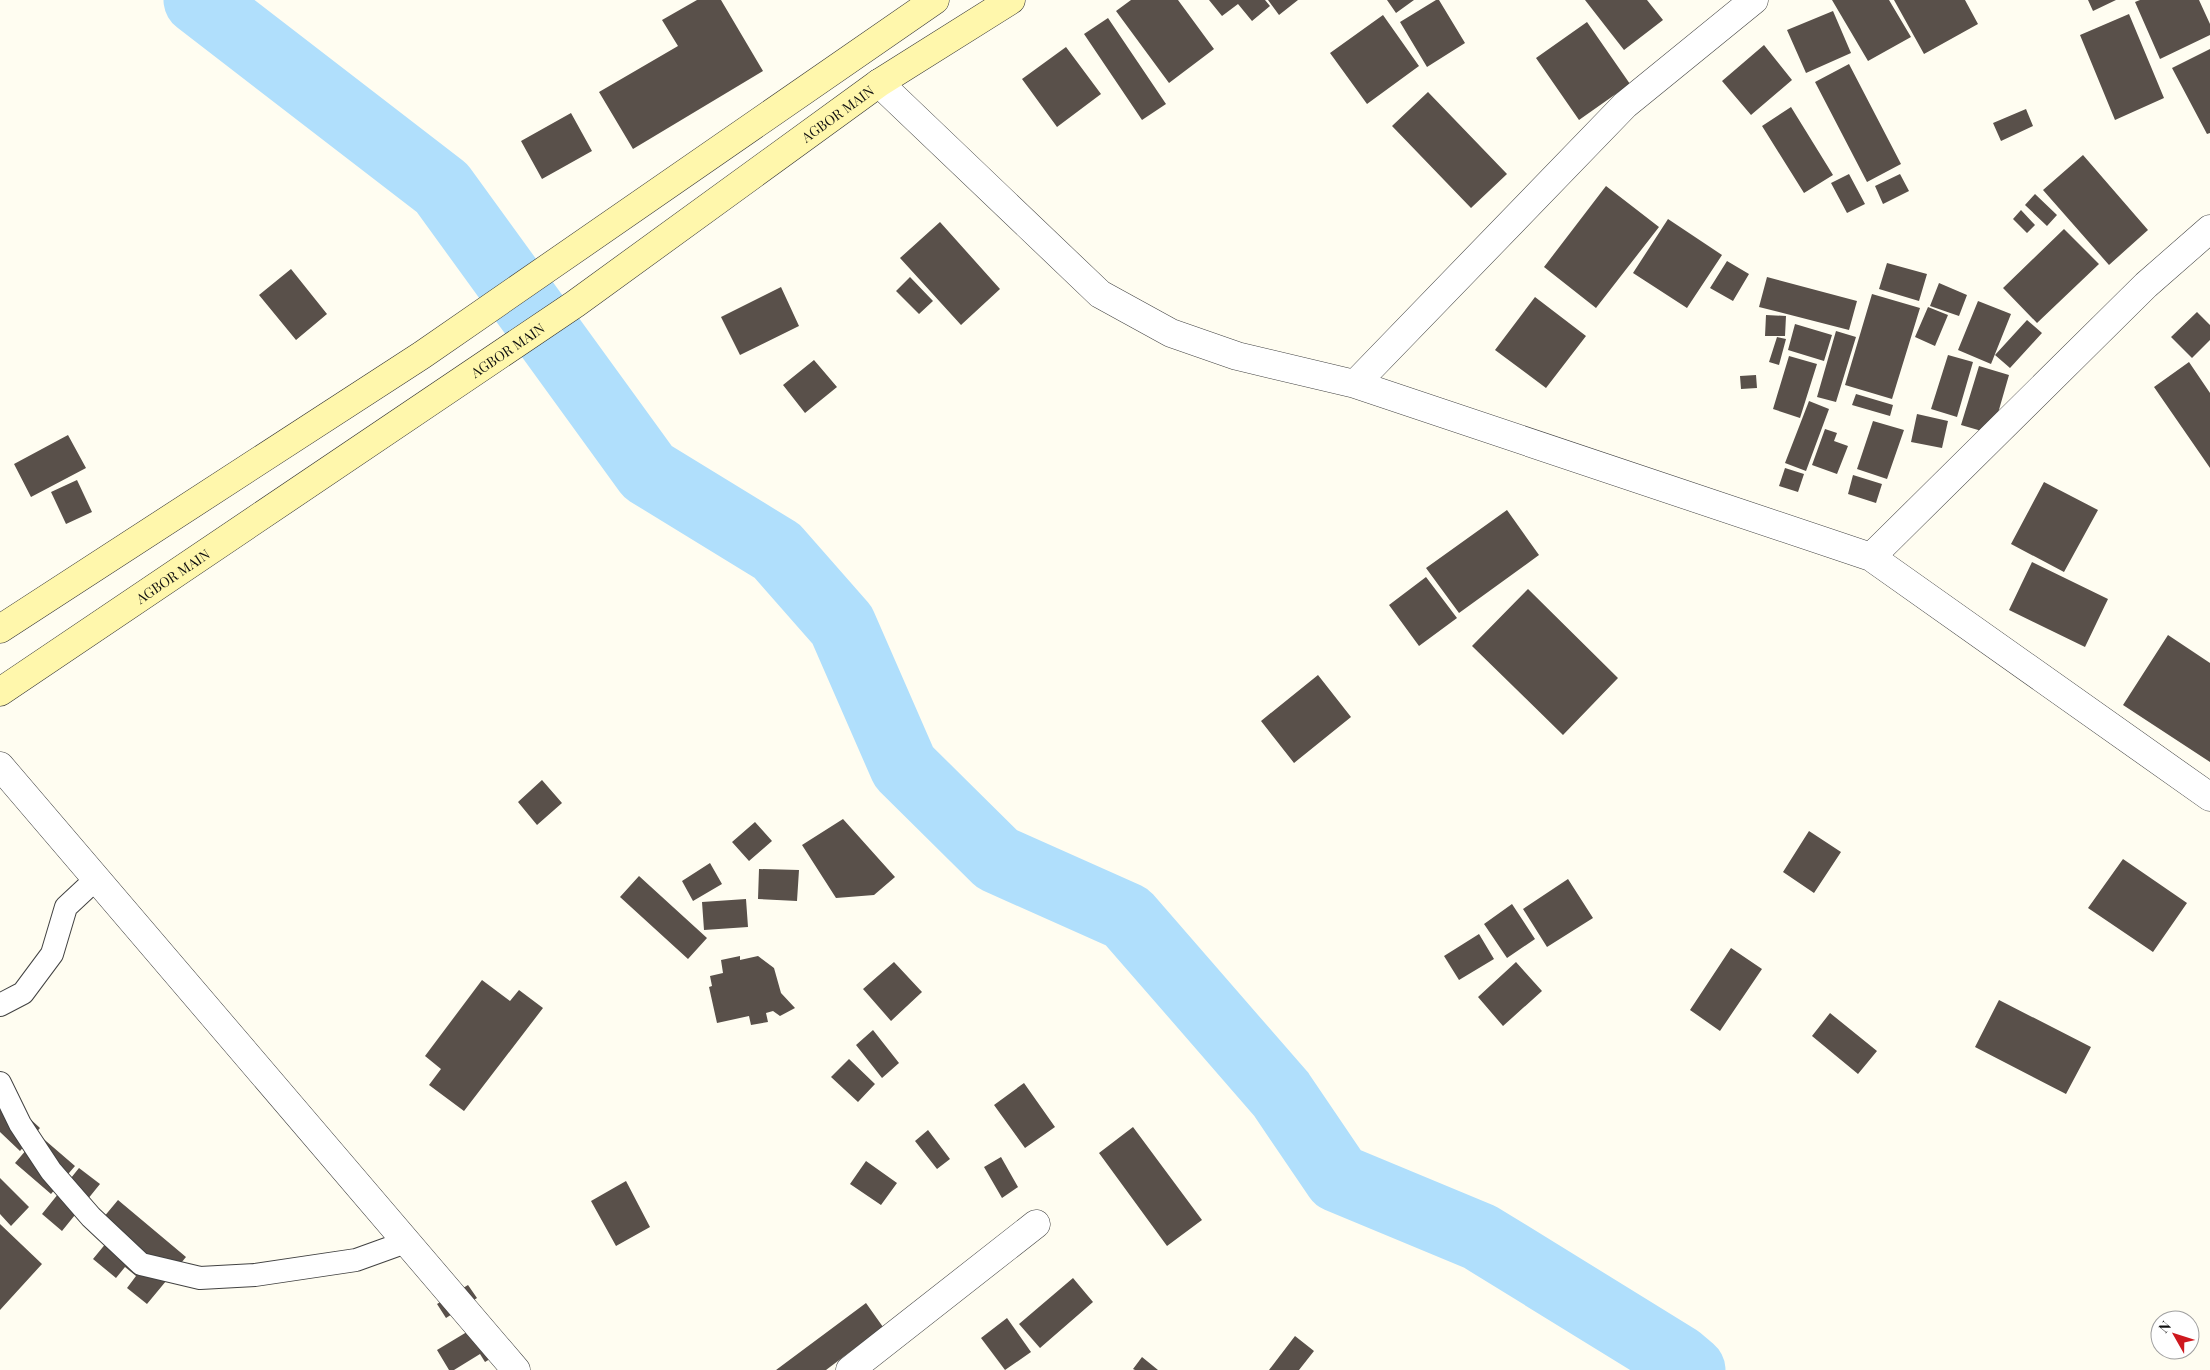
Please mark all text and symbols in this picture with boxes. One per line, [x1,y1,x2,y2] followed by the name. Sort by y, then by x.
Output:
[796,80,878,147] street label: AGBOR MAIN
[466,318,548,382] street label: AGBOR MAIN
[131,544,213,608] street label: AGBOR MAIN
[2150,1310,2200,1360] north arrow
[2154,1317,2175,1336] text: N

